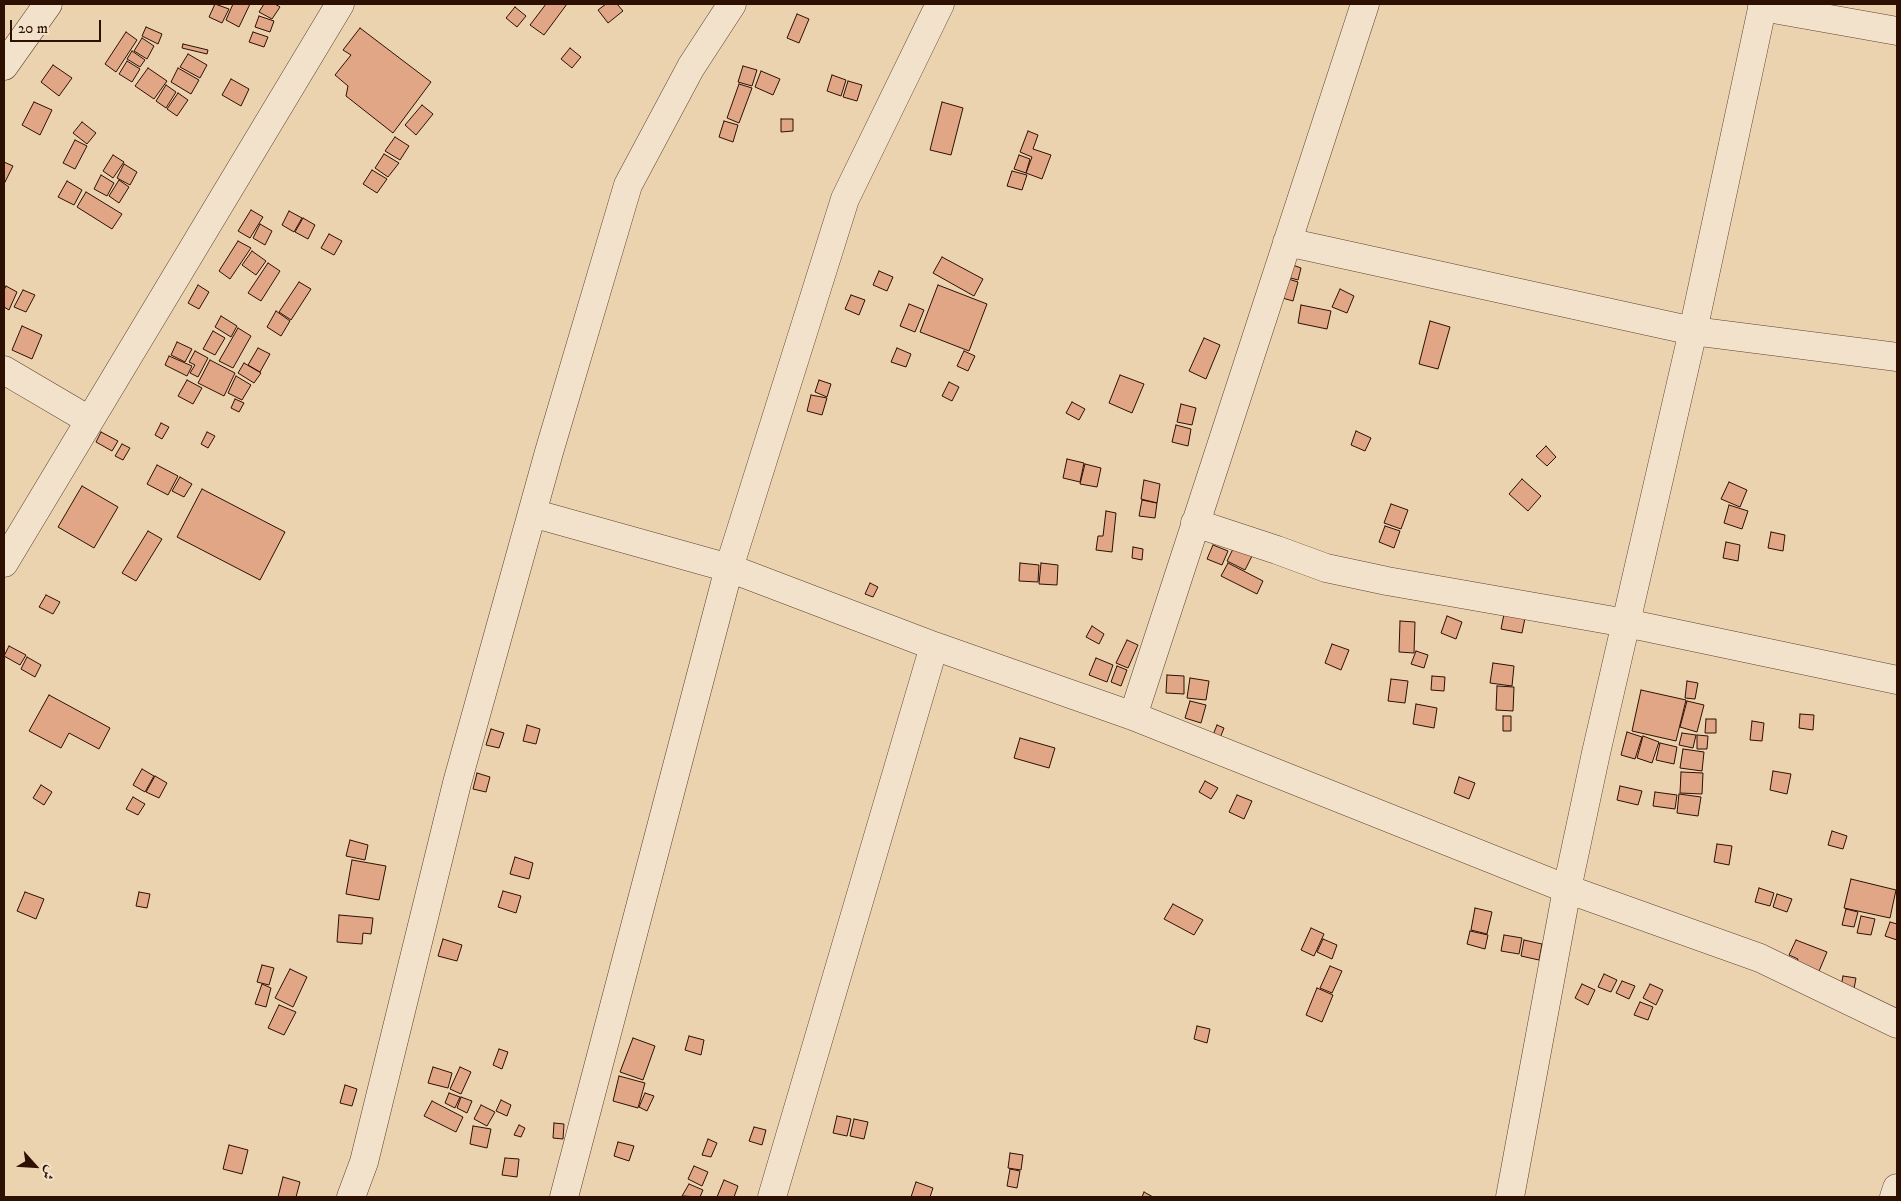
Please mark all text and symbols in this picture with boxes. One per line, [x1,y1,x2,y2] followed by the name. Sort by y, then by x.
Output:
[12,10,104,42] scale bar
[18,19,48,38] text: 20 m
[10,1141,60,1191] north arrow
[37,1162,60,1183] text: ش

